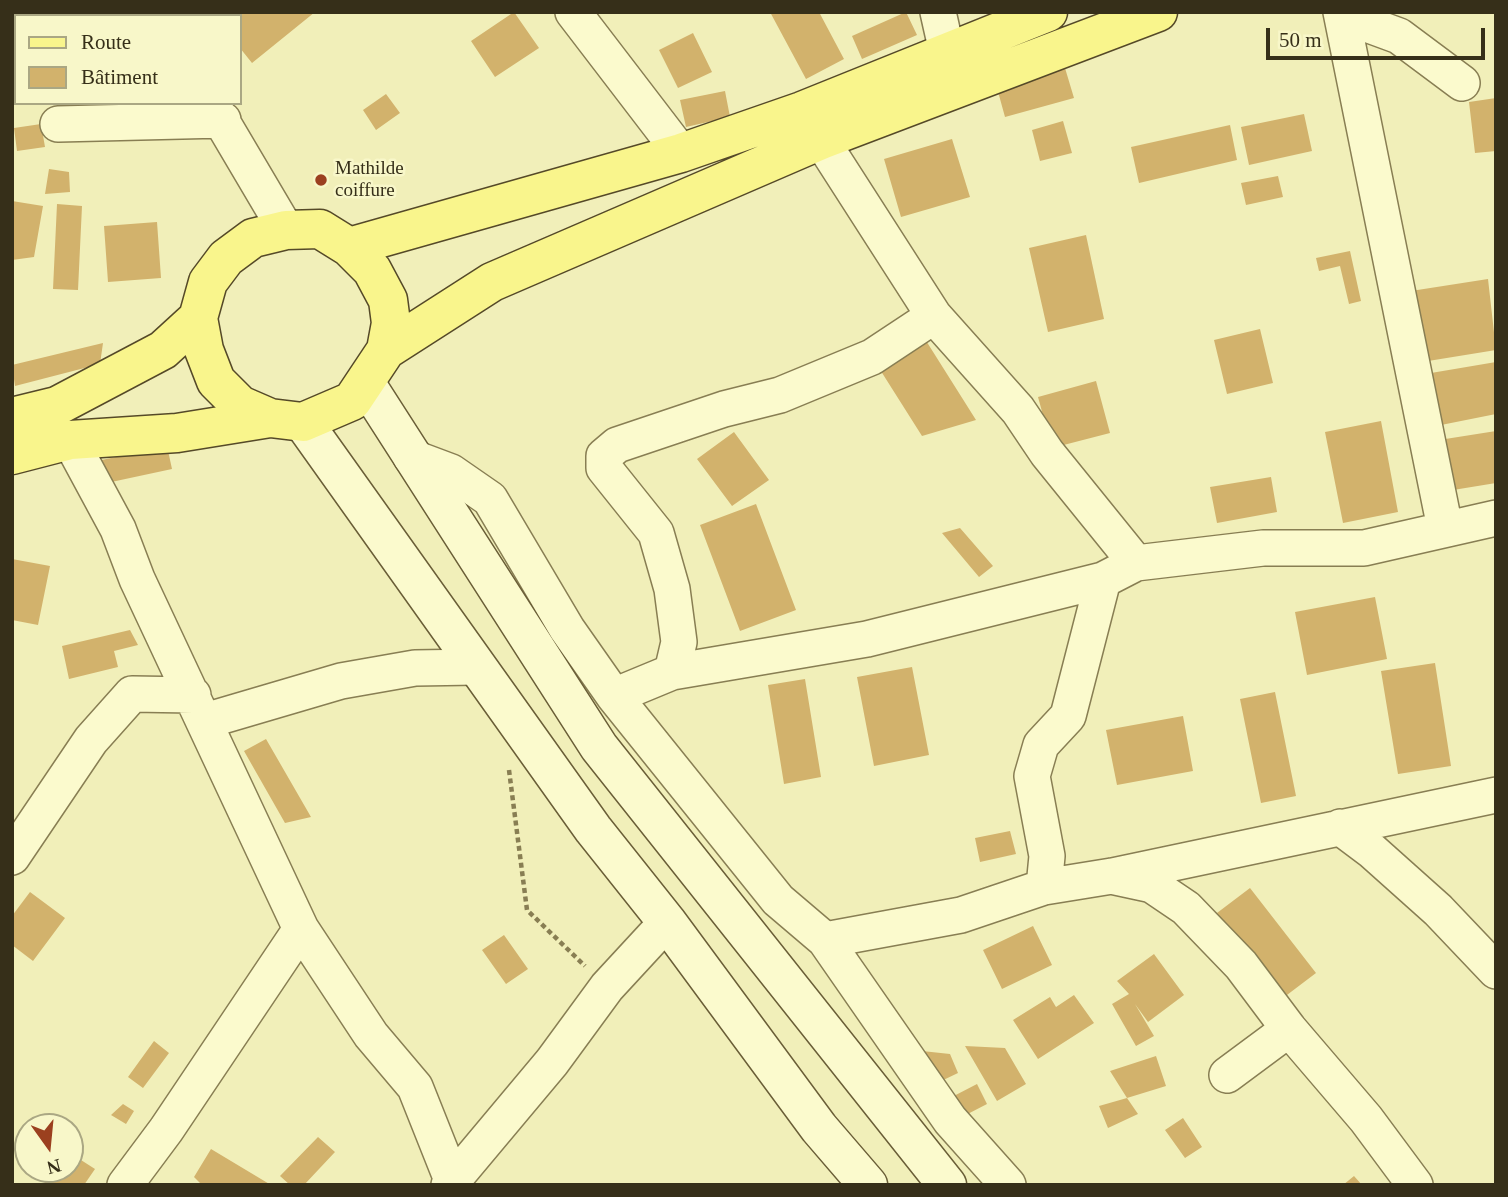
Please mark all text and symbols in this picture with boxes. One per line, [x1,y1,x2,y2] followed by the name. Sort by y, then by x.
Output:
[14,14,242,105] legend
[1270,14,1489,58] scale bar
[1279,28,1322,52] text: 50 m
[81,30,131,54] text: Route
[81,65,158,89] text: Bâtiment
[335,158,404,202] place label: Mathilde coiffure
[313,172,329,188] marker: Mathilde coiffure
[14,1113,84,1183] north arrow
[45,1155,63,1179] text: N

